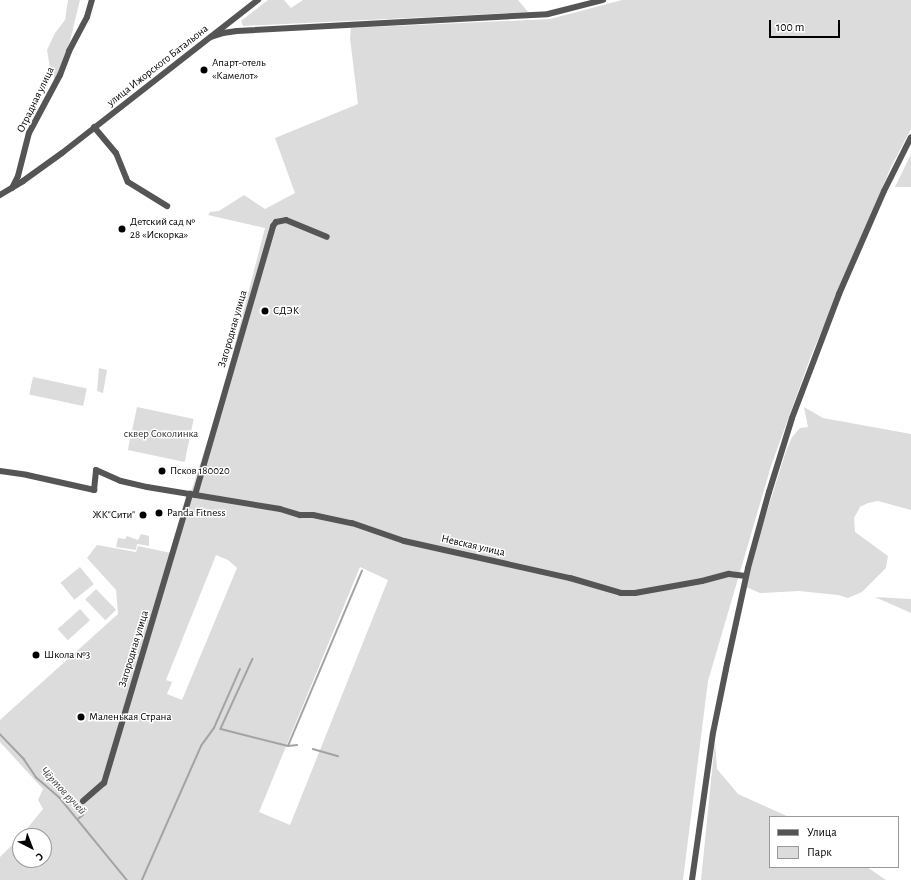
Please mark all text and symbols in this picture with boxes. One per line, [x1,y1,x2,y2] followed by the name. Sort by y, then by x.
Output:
[771,12,842,38] scale bar
[776,21,804,33] text: 100 m
[105,22,211,110] street label: улица Ижорского Батальона
[212,57,266,83] place label: Апарт-отель «Камелот»
[14,65,58,135] street label: Отрадная улица
[199,65,209,75] marker: Апарт-отель «Камелот»
[130,216,195,242] place label: Детский сад № 28 «Искорка»
[117,224,127,234] marker: Детский сад № 28 «Искорка»
[216,289,250,369] street label: Загородная улица
[273,304,299,318] place label: СДЭК
[260,306,270,316] marker: СДЭК
[124,427,198,441] park label: сквер Соколинка
[170,464,230,478] place label: Псков 180020
[157,466,167,476] marker: Псков 180020
[167,506,226,520] place label: Panda Fitness
[92,508,135,522] place label: ЖК"Сити"
[154,508,164,518] marker: Panda Fitness
[138,510,148,520] marker: ЖК"Сити"
[440,532,506,560] street label: Невская улица
[116,609,152,689] street label: Загородная улица
[44,648,90,662] place label: Школа №3
[31,650,41,660] marker: Школа №3
[89,710,171,724] place label: Маленькая Страна
[76,712,86,722] marker: Маленькая Страна
[37,764,89,818] water label: Чёртов ручей
[769,816,899,868] legend
[807,826,837,838] text: Улица
[12,828,52,868] north arrow
[807,846,832,858] text: Парк
[34,850,46,863] text: С

